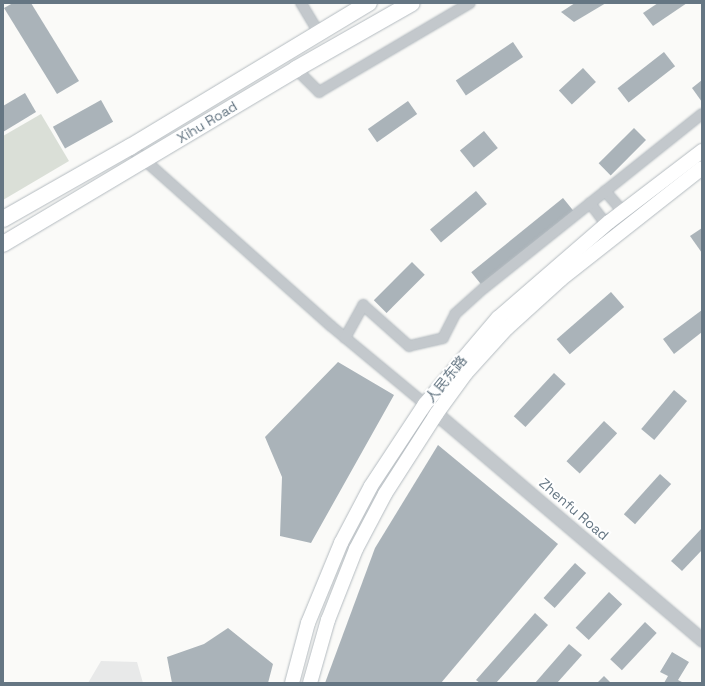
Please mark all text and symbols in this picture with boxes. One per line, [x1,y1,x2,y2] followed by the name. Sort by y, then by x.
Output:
[174,97,240,147] street label: Xihu Road
[422,352,470,406] street label: 人民东路
[536,474,612,544] street label: Zhenfu Road

